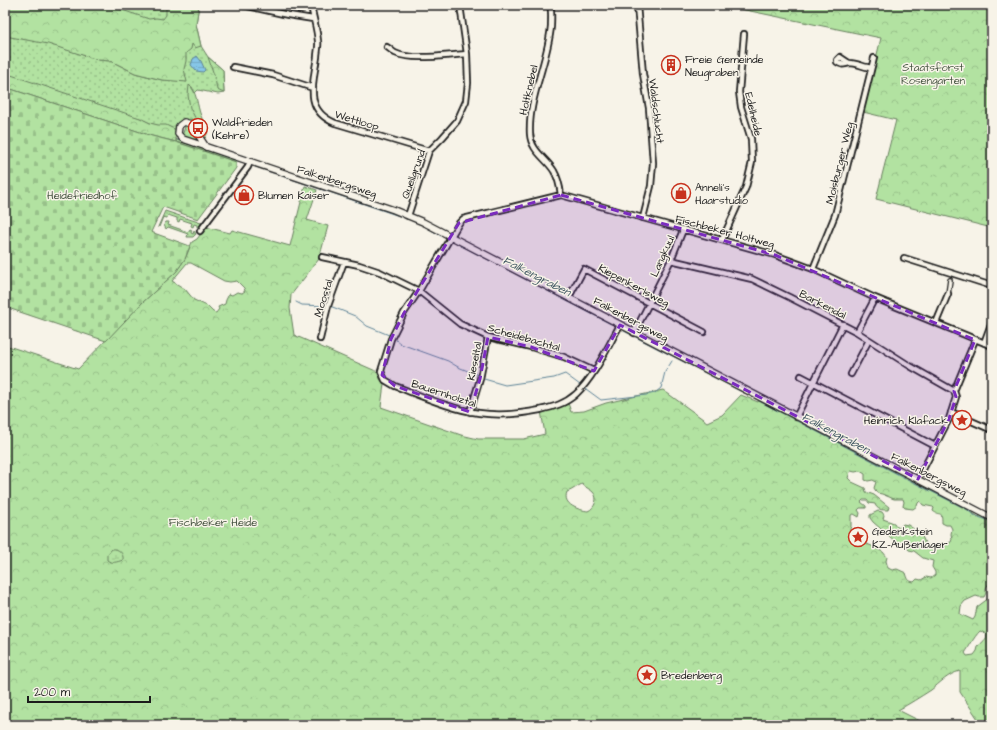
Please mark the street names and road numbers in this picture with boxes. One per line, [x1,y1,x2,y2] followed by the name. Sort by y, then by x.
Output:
[515,63,542,117] street label: Holtknebel
[645,78,668,145] street label: Waldschlucht
[741,91,766,138] street label: Edelheide
[333,107,381,134] street label: Wettloop
[822,120,858,206] street label: Moisburger Weg
[398,147,430,201] street label: Quellgrund
[295,162,379,202] street label: Falkenbergsweg
[673,211,776,253] street label: Fischbeker Holtweg
[647,233,679,280] street label: Langkuul
[595,260,672,312] street label: Kiepenkerlsweg
[310,277,337,319] street label: Moostal
[797,286,849,323] street label: Barkendal
[590,293,671,347] street label: Falkenbergsweg
[486,320,562,355] street label: Scheidebachtal
[463,340,486,382] street label: Kieseltal
[410,376,478,411] street label: Bauernholztal
[888,449,969,501] street label: Falkenbergsweg

